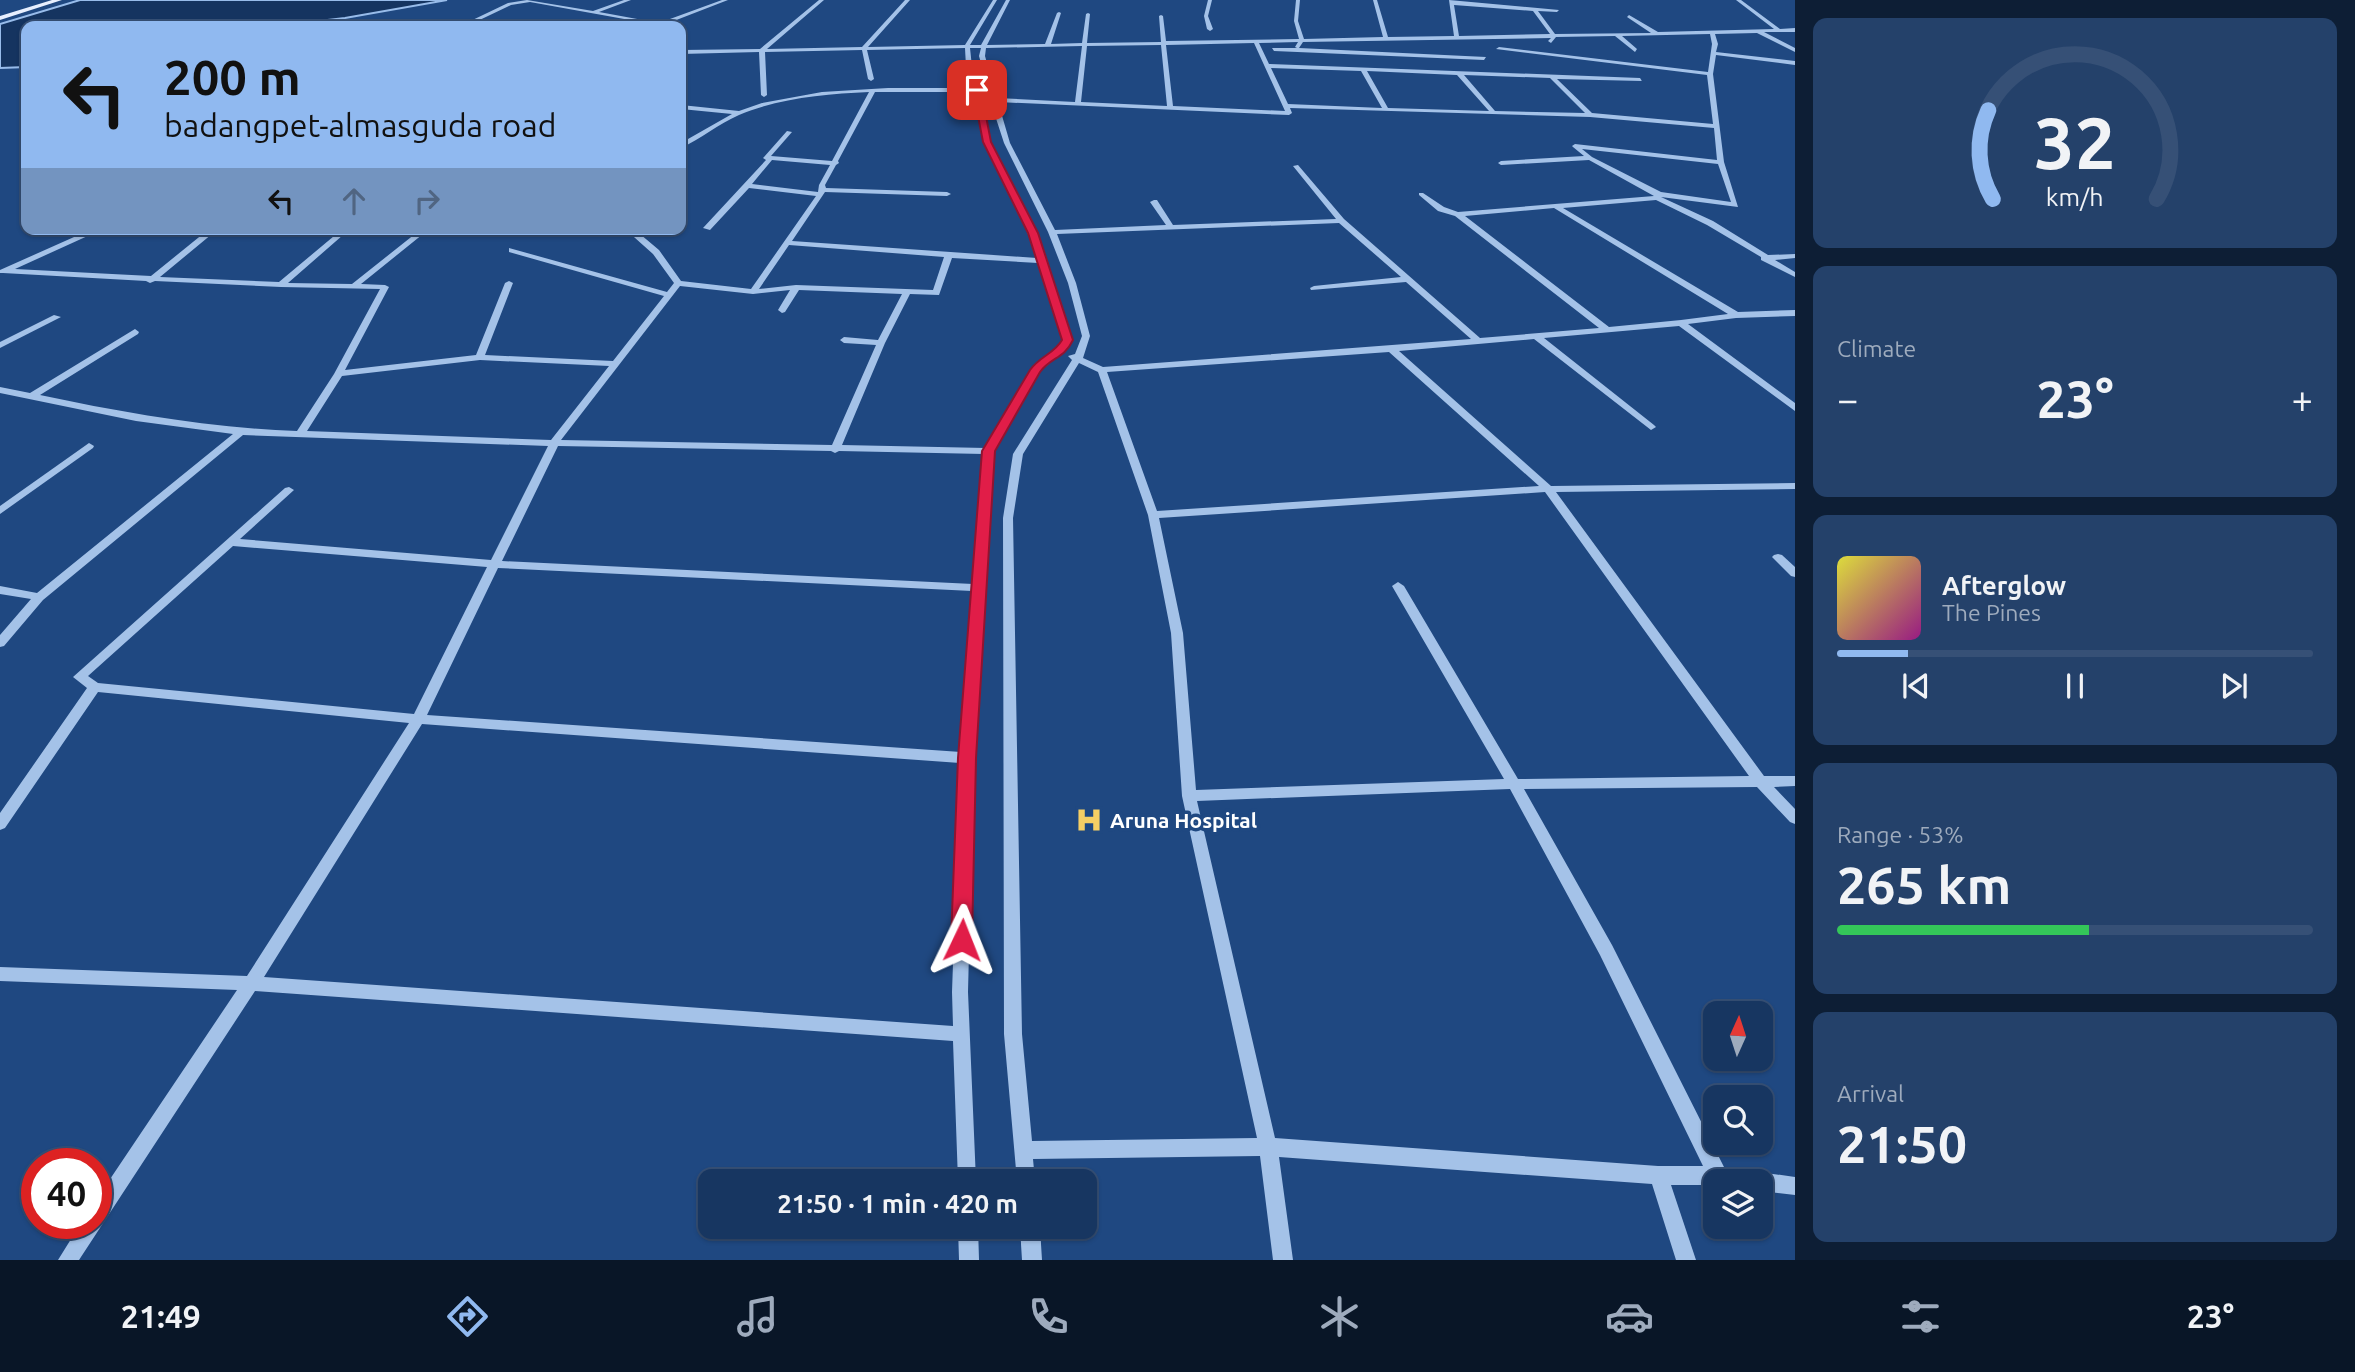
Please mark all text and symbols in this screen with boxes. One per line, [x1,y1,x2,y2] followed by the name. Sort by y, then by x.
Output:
[49,49,140,140] icon: left
[164,49,301,104] text: 200 m
[947,60,1007,120] pin
[958,71,996,109] icon: arrive
[2034,102,2116,184] text: 32
[164,107,556,143] text: badangpet-almasguda road
[262,182,300,220] icon: left
[335,182,373,220] icon: ahead
[408,182,446,220] icon: right
[2046,183,2104,211] text: km/h
[1837,336,1916,361] text: Climate
[2036,370,2114,428] text: 23°
[1837,378,1858,420] text: −
[2292,378,2313,420] text: +
[1942,571,2066,600] text: Afterglow
[1942,600,2041,625] text: The Pines
[1897,667,1935,705] icon: previous
[2056,667,2094,705] icon: pause
[2215,667,2253,705] icon: next
[1074,805,1104,835] hospital icon: Aruna Hospital
[1110,808,1257,832] place label: Aruna Hospital
[1837,822,1964,847] text: Range · 53%
[1837,856,2011,914] text: 265 km
[925,903,999,977] position arrow
[1703,1001,1773,1071] north arrow
[1703,1001,1773,1239] map controls
[1837,1081,1904,1106] text: Arrival
[1703,1085,1773,1155] button: search
[1837,1115,1967,1173] text: 21:50
[21,1148,112,1239] speed limit sign: 40
[1703,1169,1773,1239] button: layers
[777,1189,1018,1218] text: 21:50 · 1 min · 420 m
[443,1292,492,1341] icon: directions
[733,1292,782,1341] icon: music
[1024,1292,1073,1341] icon: phone
[1315,1292,1364,1341] icon: climate
[1605,1292,1654,1341] icon: car
[1896,1292,1945,1341] icon: filters
[121,1298,201,1334] text: 21:49
[2187,1298,2234,1334] text: 23°

